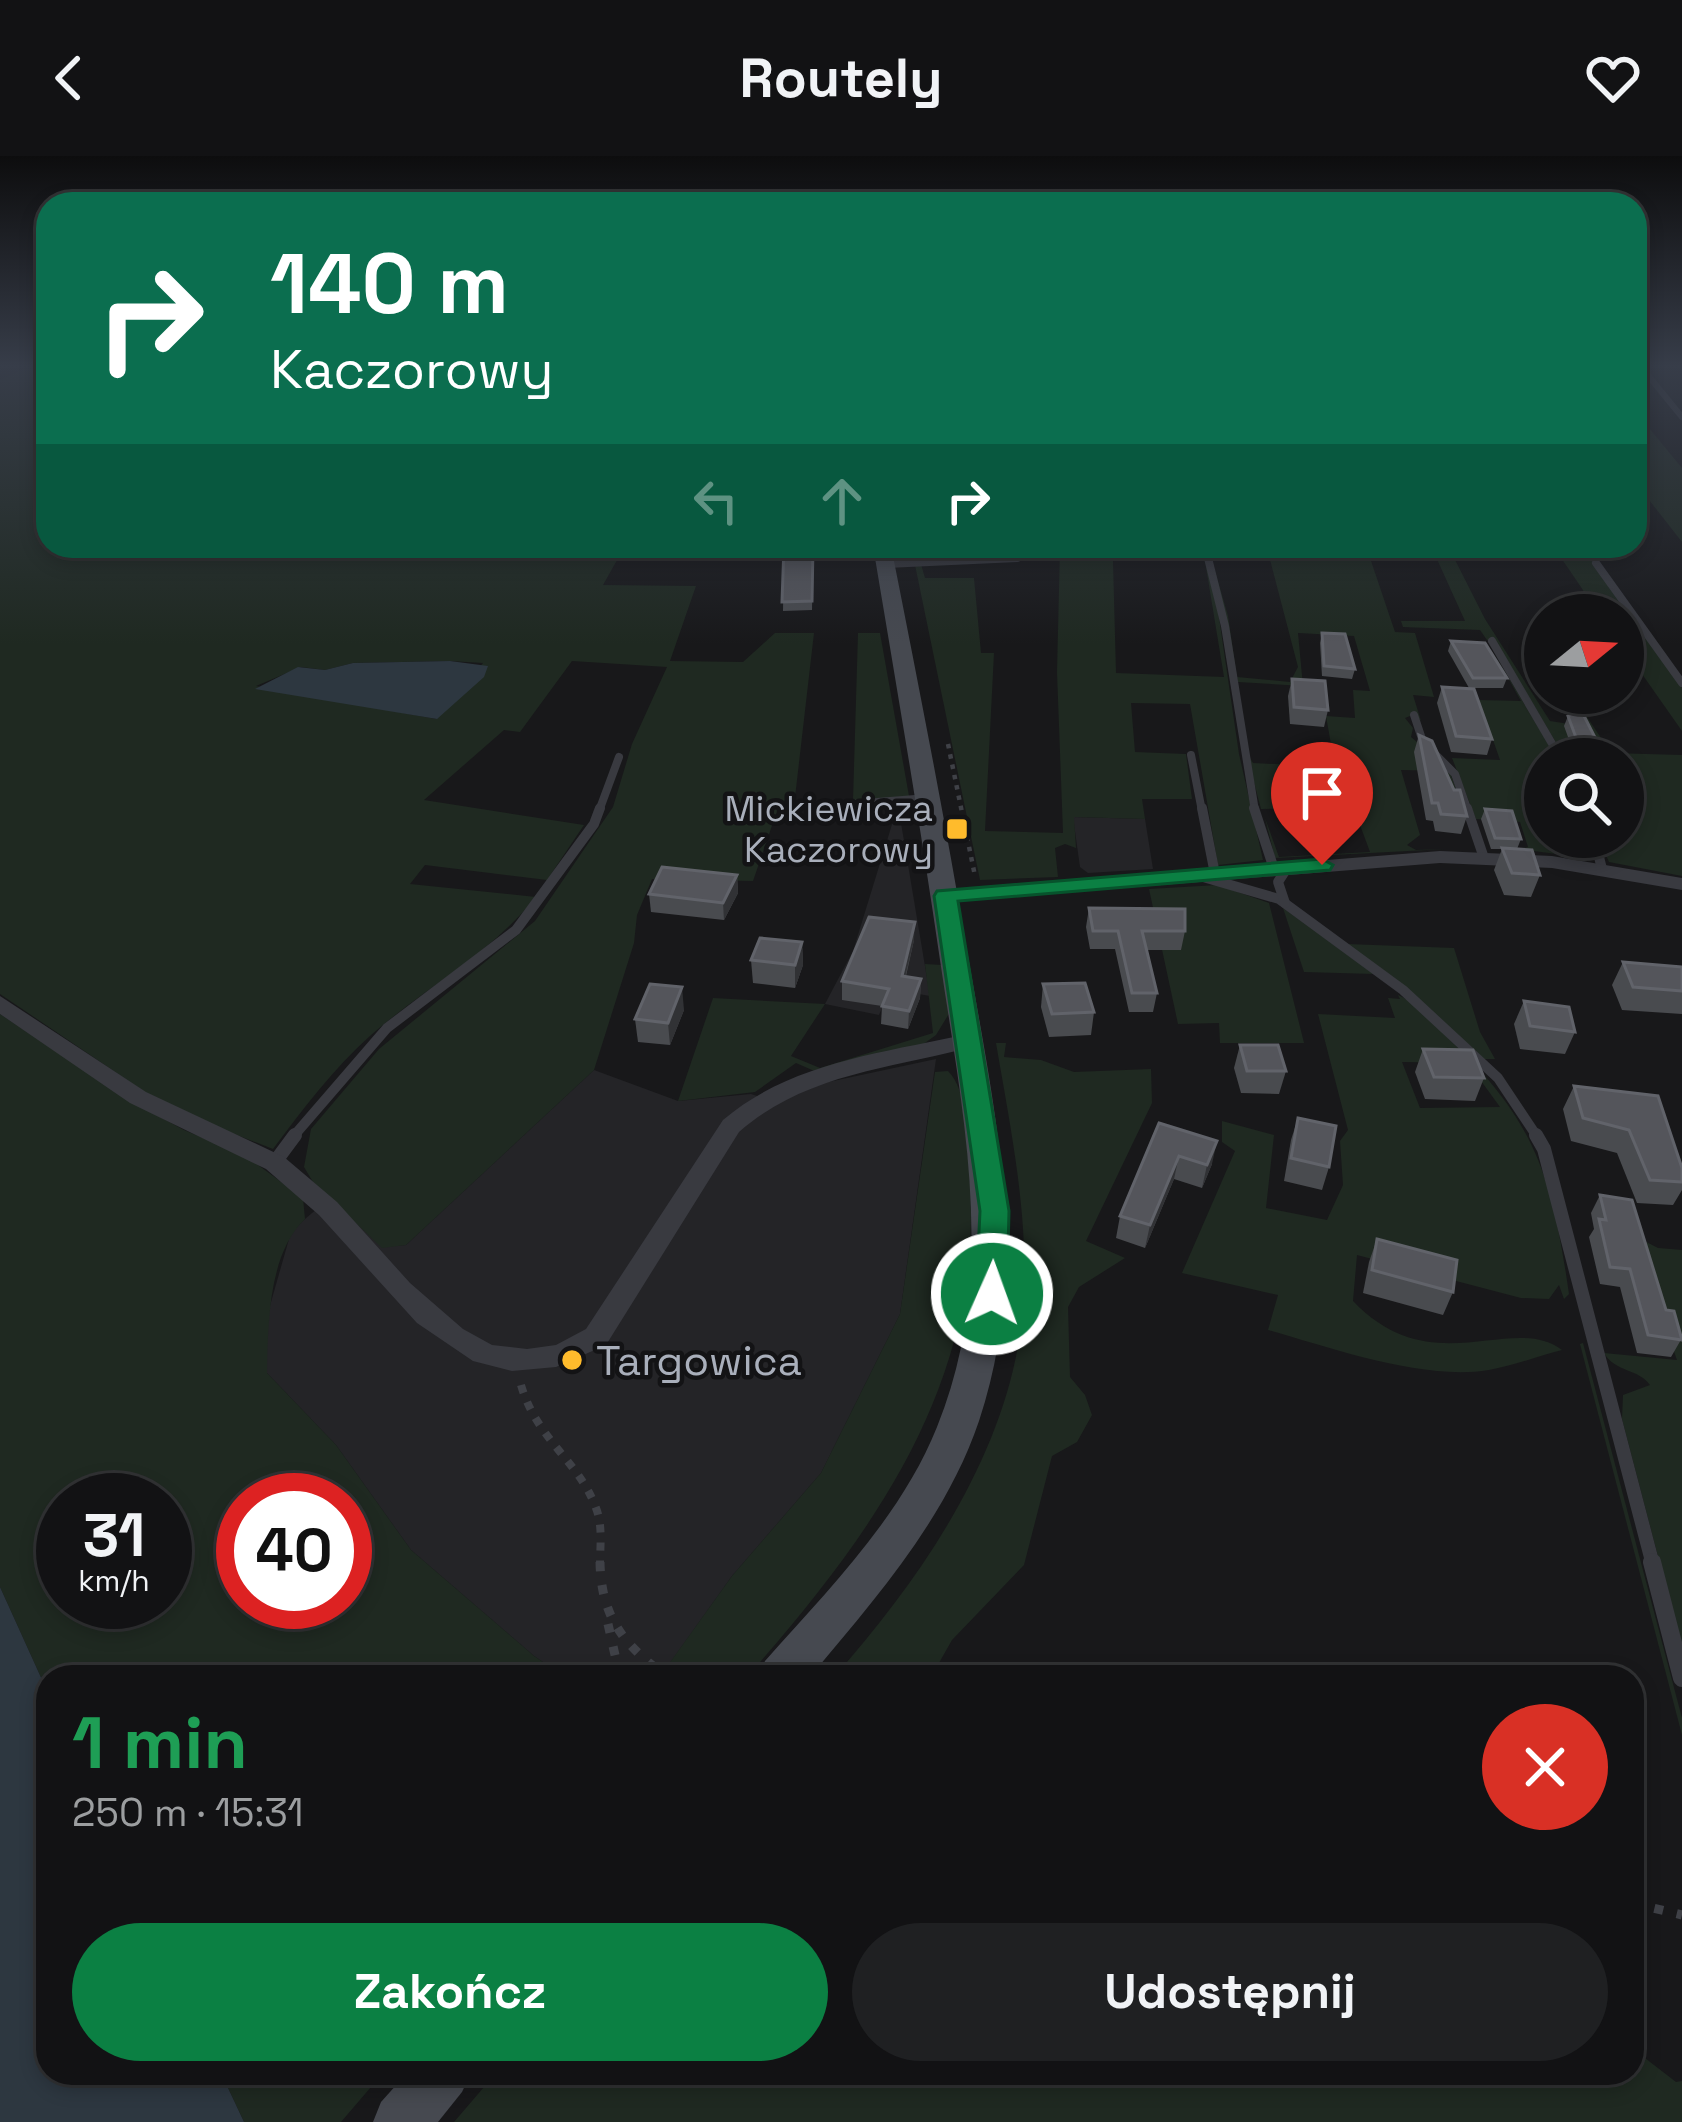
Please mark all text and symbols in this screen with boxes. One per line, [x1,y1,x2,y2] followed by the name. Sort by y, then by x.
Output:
[740,44,942,113] text: Routely
[36,45,102,111] icon: back
[1580,45,1646,111] icon: heart
[270,230,509,338] text: 140 m
[72,240,228,396] icon: right
[270,335,554,404] text: Kaczorowy
[683,468,749,534] icon: left
[809,468,875,534] icon: ahead
[935,468,1001,534] icon: right
[1524,594,1644,714] north arrow
[1524,594,1644,858] map controls
[1524,738,1644,858] button: search
[1271,742,1373,865] pin
[1289,760,1355,826] icon: arrive
[724,786,933,873] place label: Mickiewicza Kaczorowy
[944,816,970,842] marker: Mickiewicza Kaczorowy
[929,1231,1055,1357] position arrow
[596,1334,802,1387] place label: Targowica
[559,1347,585,1373] marker: Targowica
[216,1473,372,1629] speed limit sign: 40
[83,1497,145,1574] text: 31
[78,1561,150,1600] text: km/h
[72,1697,248,1789] text: 1 min
[1482,1704,1608,1830] button: close
[72,1788,304,1837] text: 250 m · 15:31
[72,1923,828,2061] button: Zakończ
[852,1923,1608,2061] button: Udostępnij

